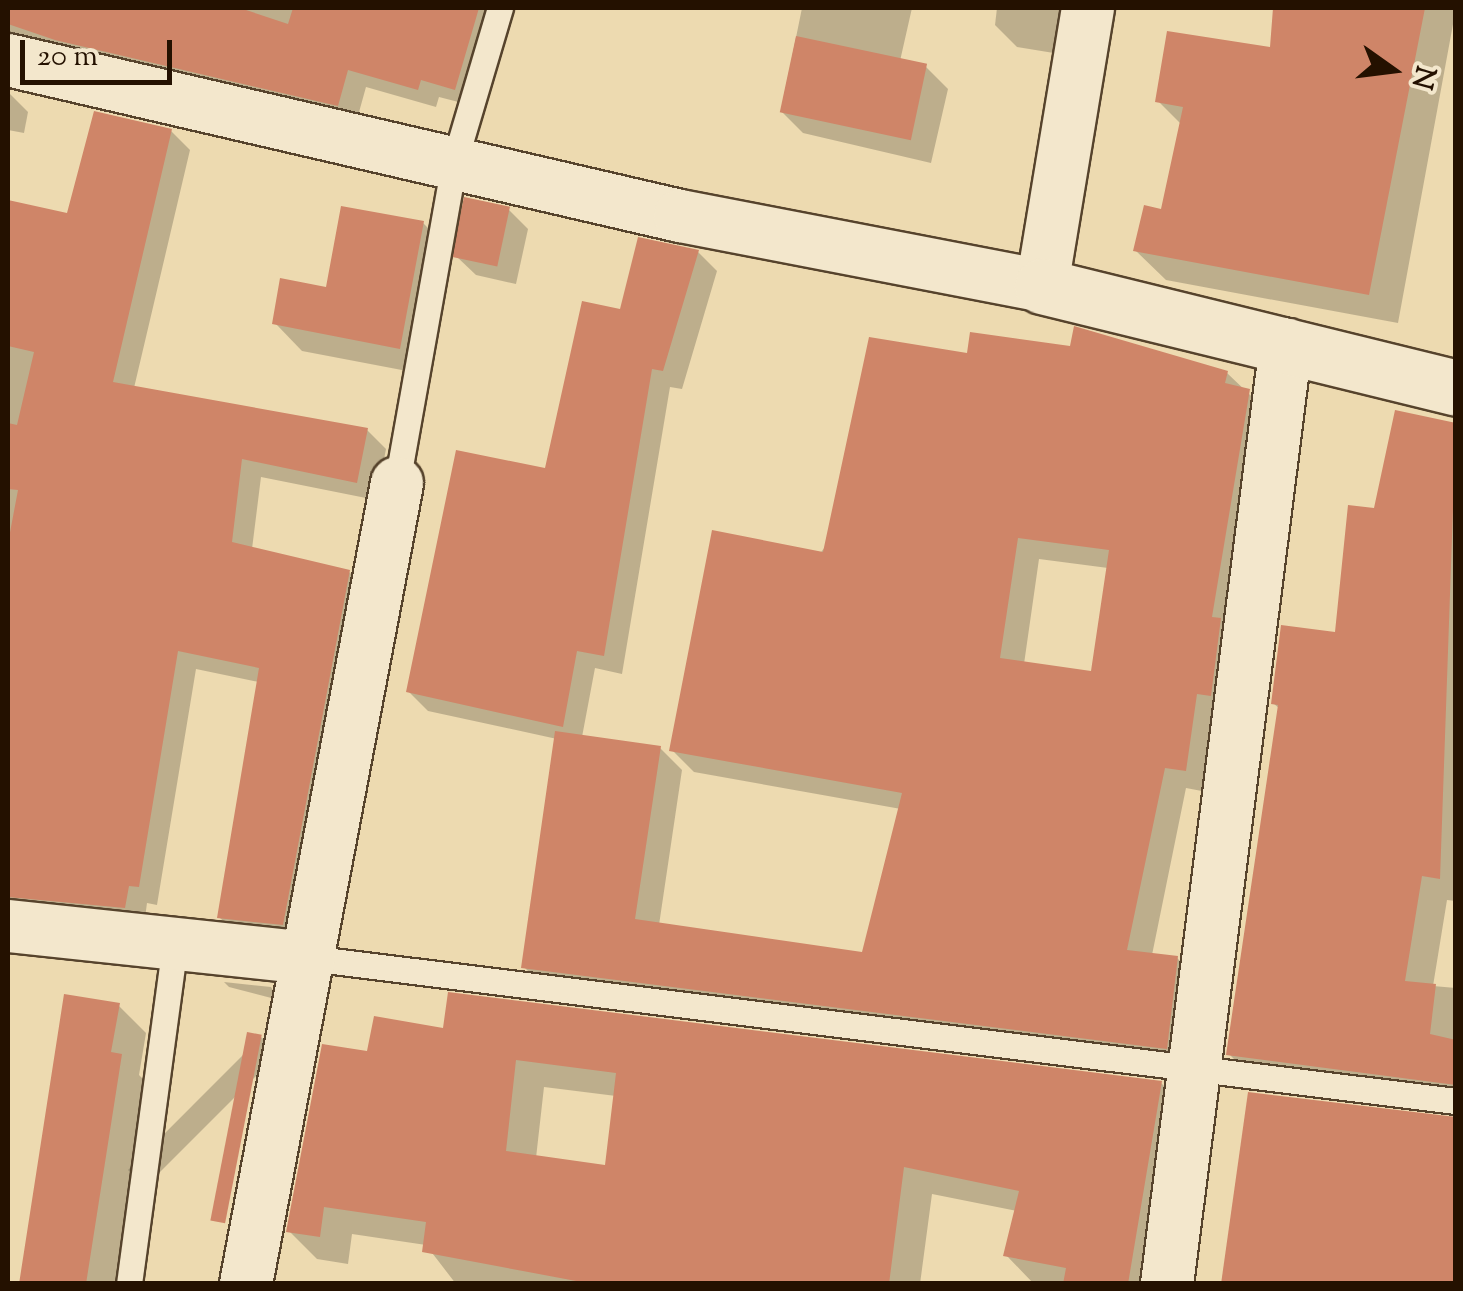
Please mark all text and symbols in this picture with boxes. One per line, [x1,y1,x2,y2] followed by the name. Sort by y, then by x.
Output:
[25,20,178,82] scale bar
[1343,20,1443,120] north arrow
[37,36,98,79] text: 20 m
[1400,62,1444,93] text: N

